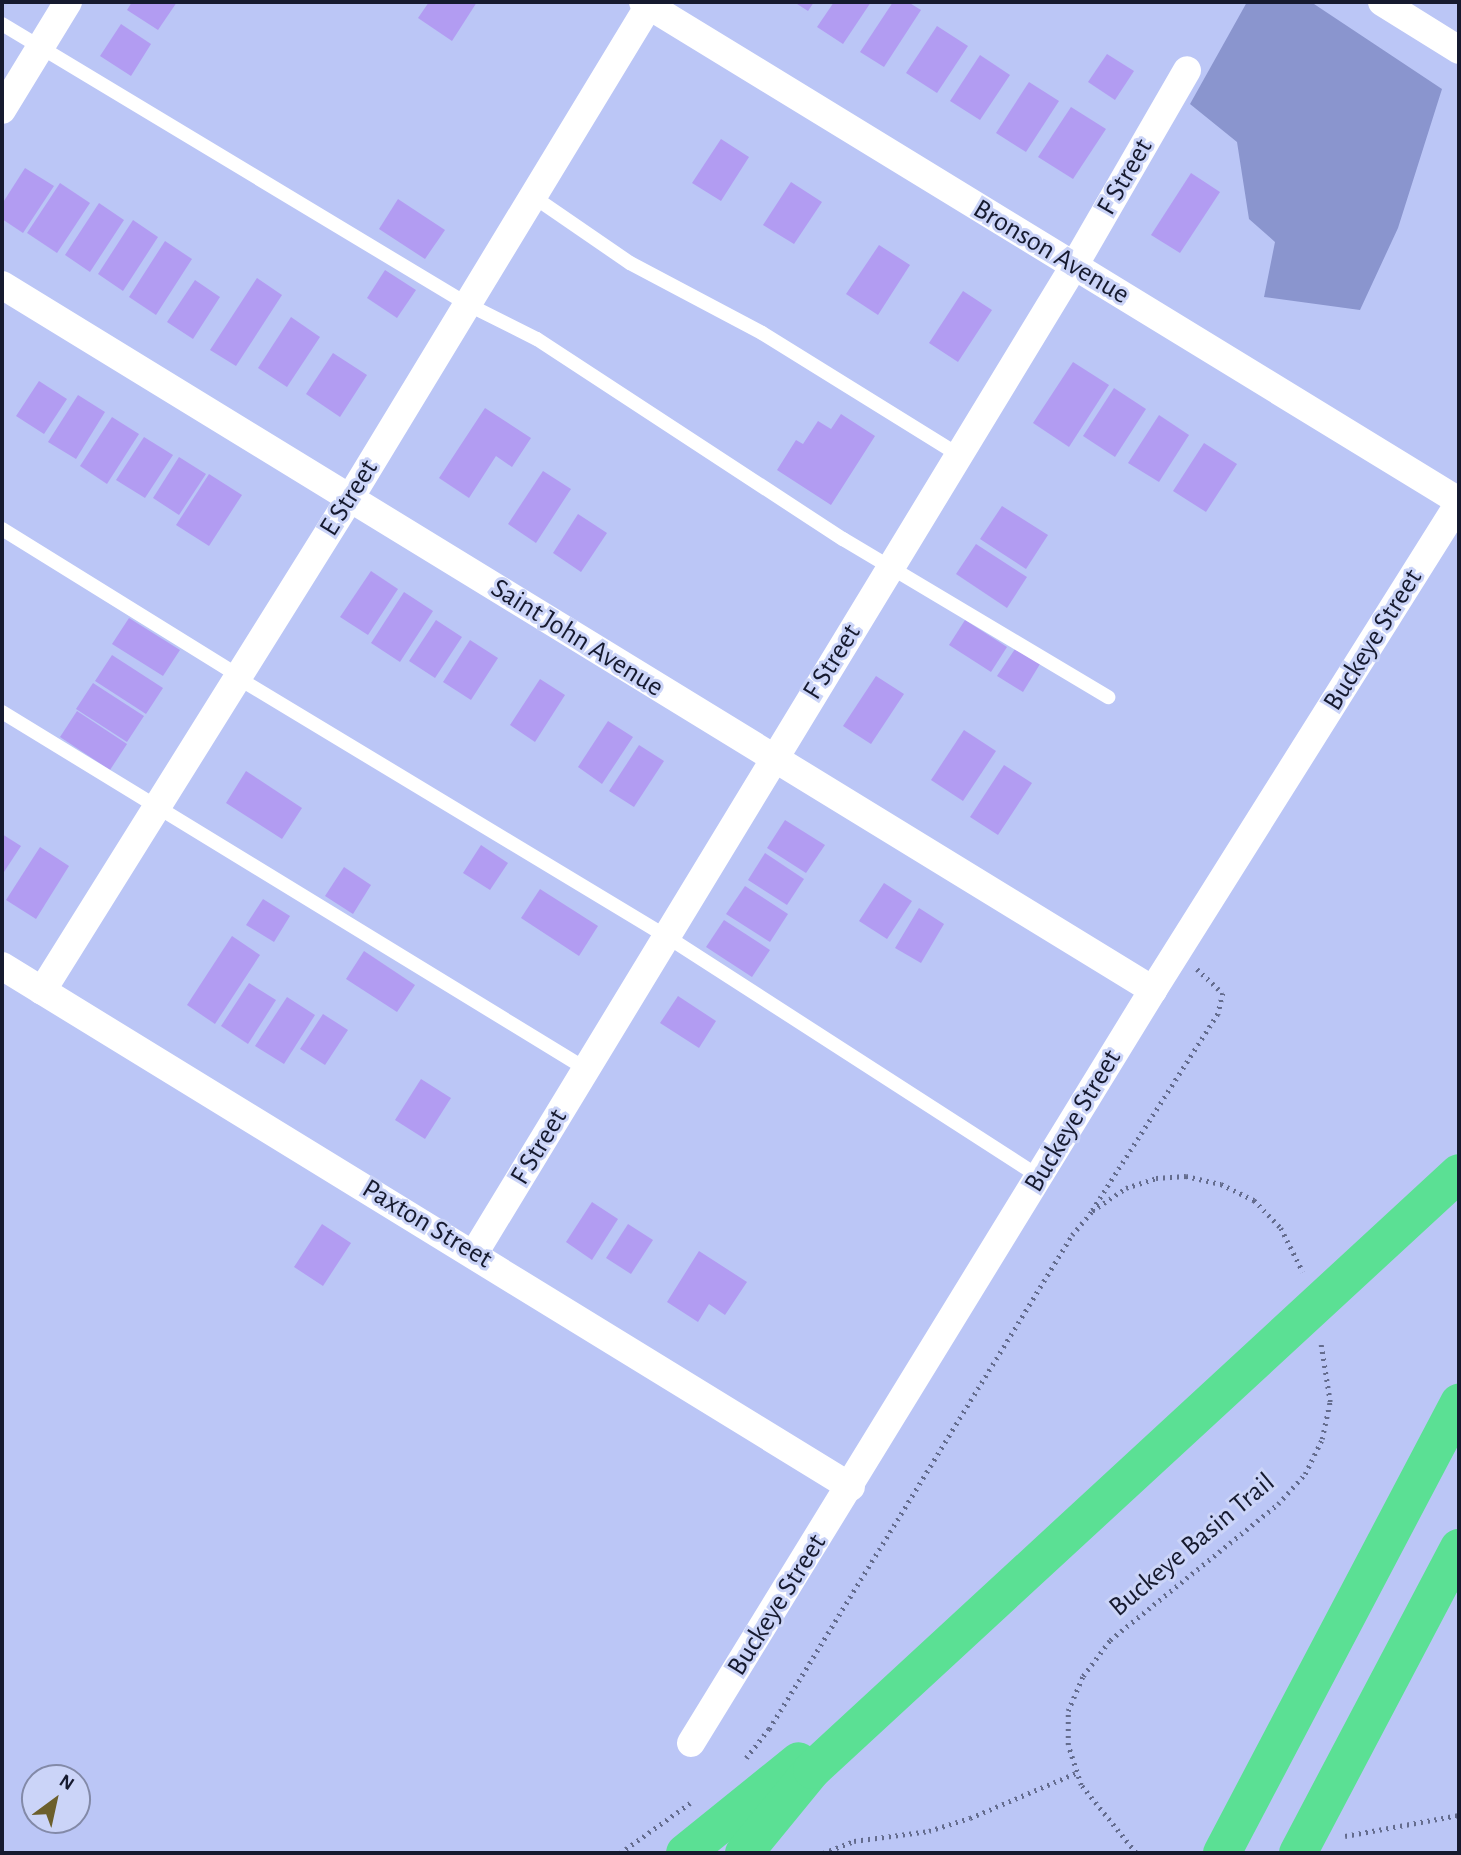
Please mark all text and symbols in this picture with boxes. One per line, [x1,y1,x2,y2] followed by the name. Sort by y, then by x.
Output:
[1090,133,1160,221] street label: F Street
[967,192,1135,312] street label: Bronson Avenue
[312,453,386,543] street label: E Street
[1316,563,1430,717] street label: Buckeye Street
[484,572,670,704] street label: Saint John Avenue
[796,618,868,706] street label: F Street
[1017,1044,1129,1198] street label: Buckeye Street
[503,1103,575,1191] street label: F Street
[356,1172,498,1276] street label: Paxton Street
[1102,1466,1282,1624] street label: Buckeye Basin Trail
[720,1528,834,1682] street label: Buckeye Street
[21,1764,91,1834] north arrow
[56,1771,77,1794] text: N

